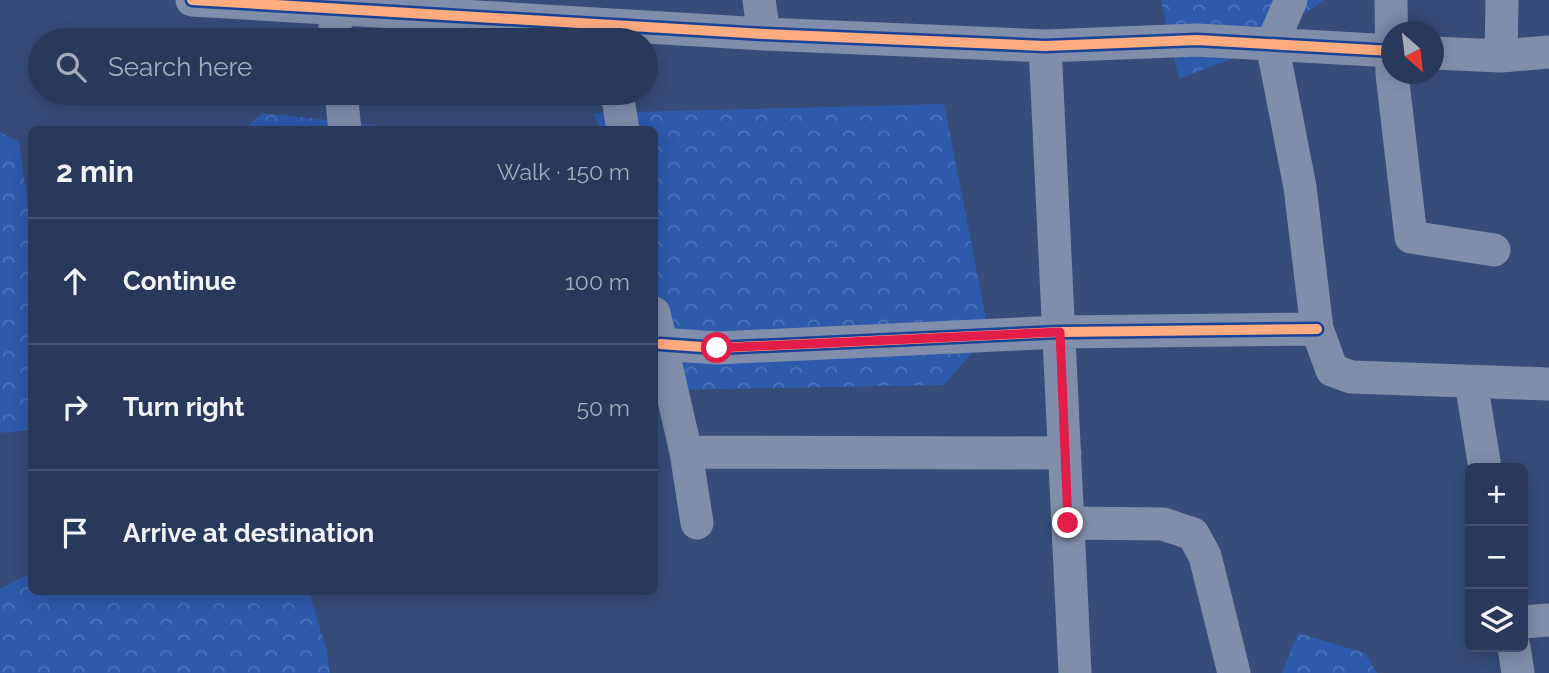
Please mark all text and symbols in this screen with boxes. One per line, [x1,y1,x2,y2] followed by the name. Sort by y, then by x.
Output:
[1381,21,1444,84] north arrow
[28,28,658,105] search box
[52,48,90,86] icon: search
[108,52,252,82] text: Search here
[56,154,134,189] text: 2 min
[497,158,630,185] text: Walk · 150 m
[56,262,94,300] icon: ahead
[123,266,236,296] text: Continue
[565,268,630,295] text: 100 m
[701,332,732,363] route start
[56,388,94,426] icon: right
[123,392,244,422] text: Turn right
[576,394,630,421] text: 50 m
[1465,463,1528,652] map controls
[1465,463,1528,526] button: +
[1052,507,1083,538] route end
[56,514,94,552] icon: arrive
[123,518,374,548] text: Arrive at destination
[1465,526,1528,589] button: −
[1465,589,1528,652] button: layers

